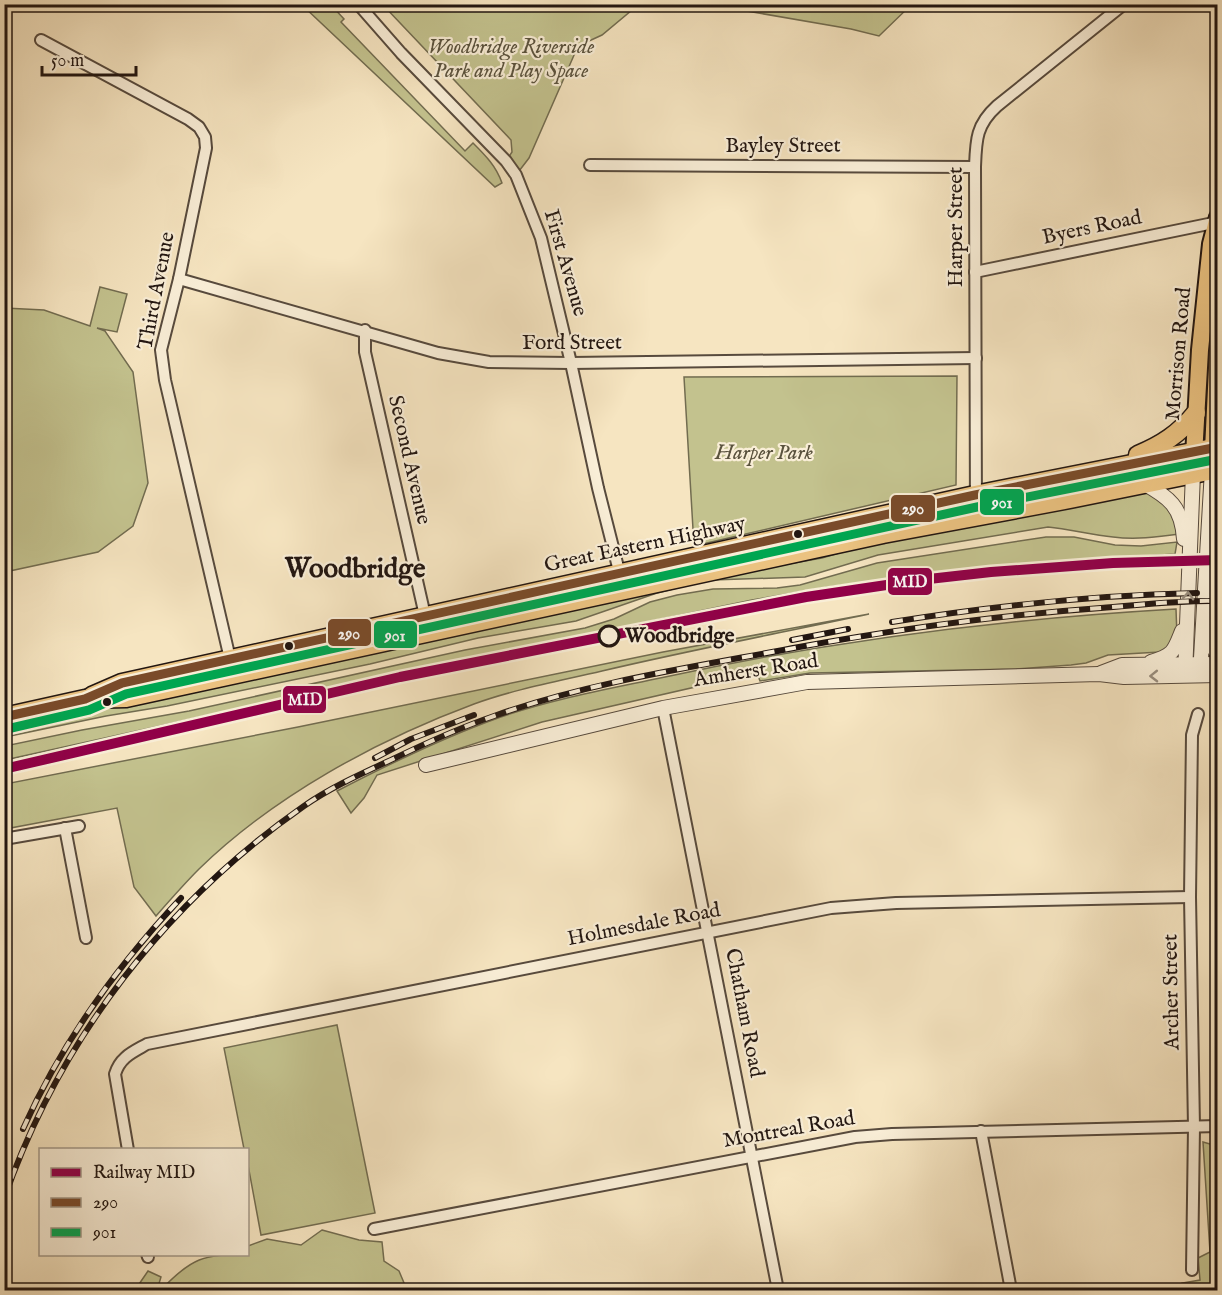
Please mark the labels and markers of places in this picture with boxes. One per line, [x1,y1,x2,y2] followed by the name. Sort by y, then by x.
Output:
[792,528,804,540] unlabelled marker
[624,623,735,650] place label: Woodbridge
[598,625,620,647] marker: Woodbridge
[283,640,295,652] unlabelled marker
[101,696,113,708] unlabelled marker

